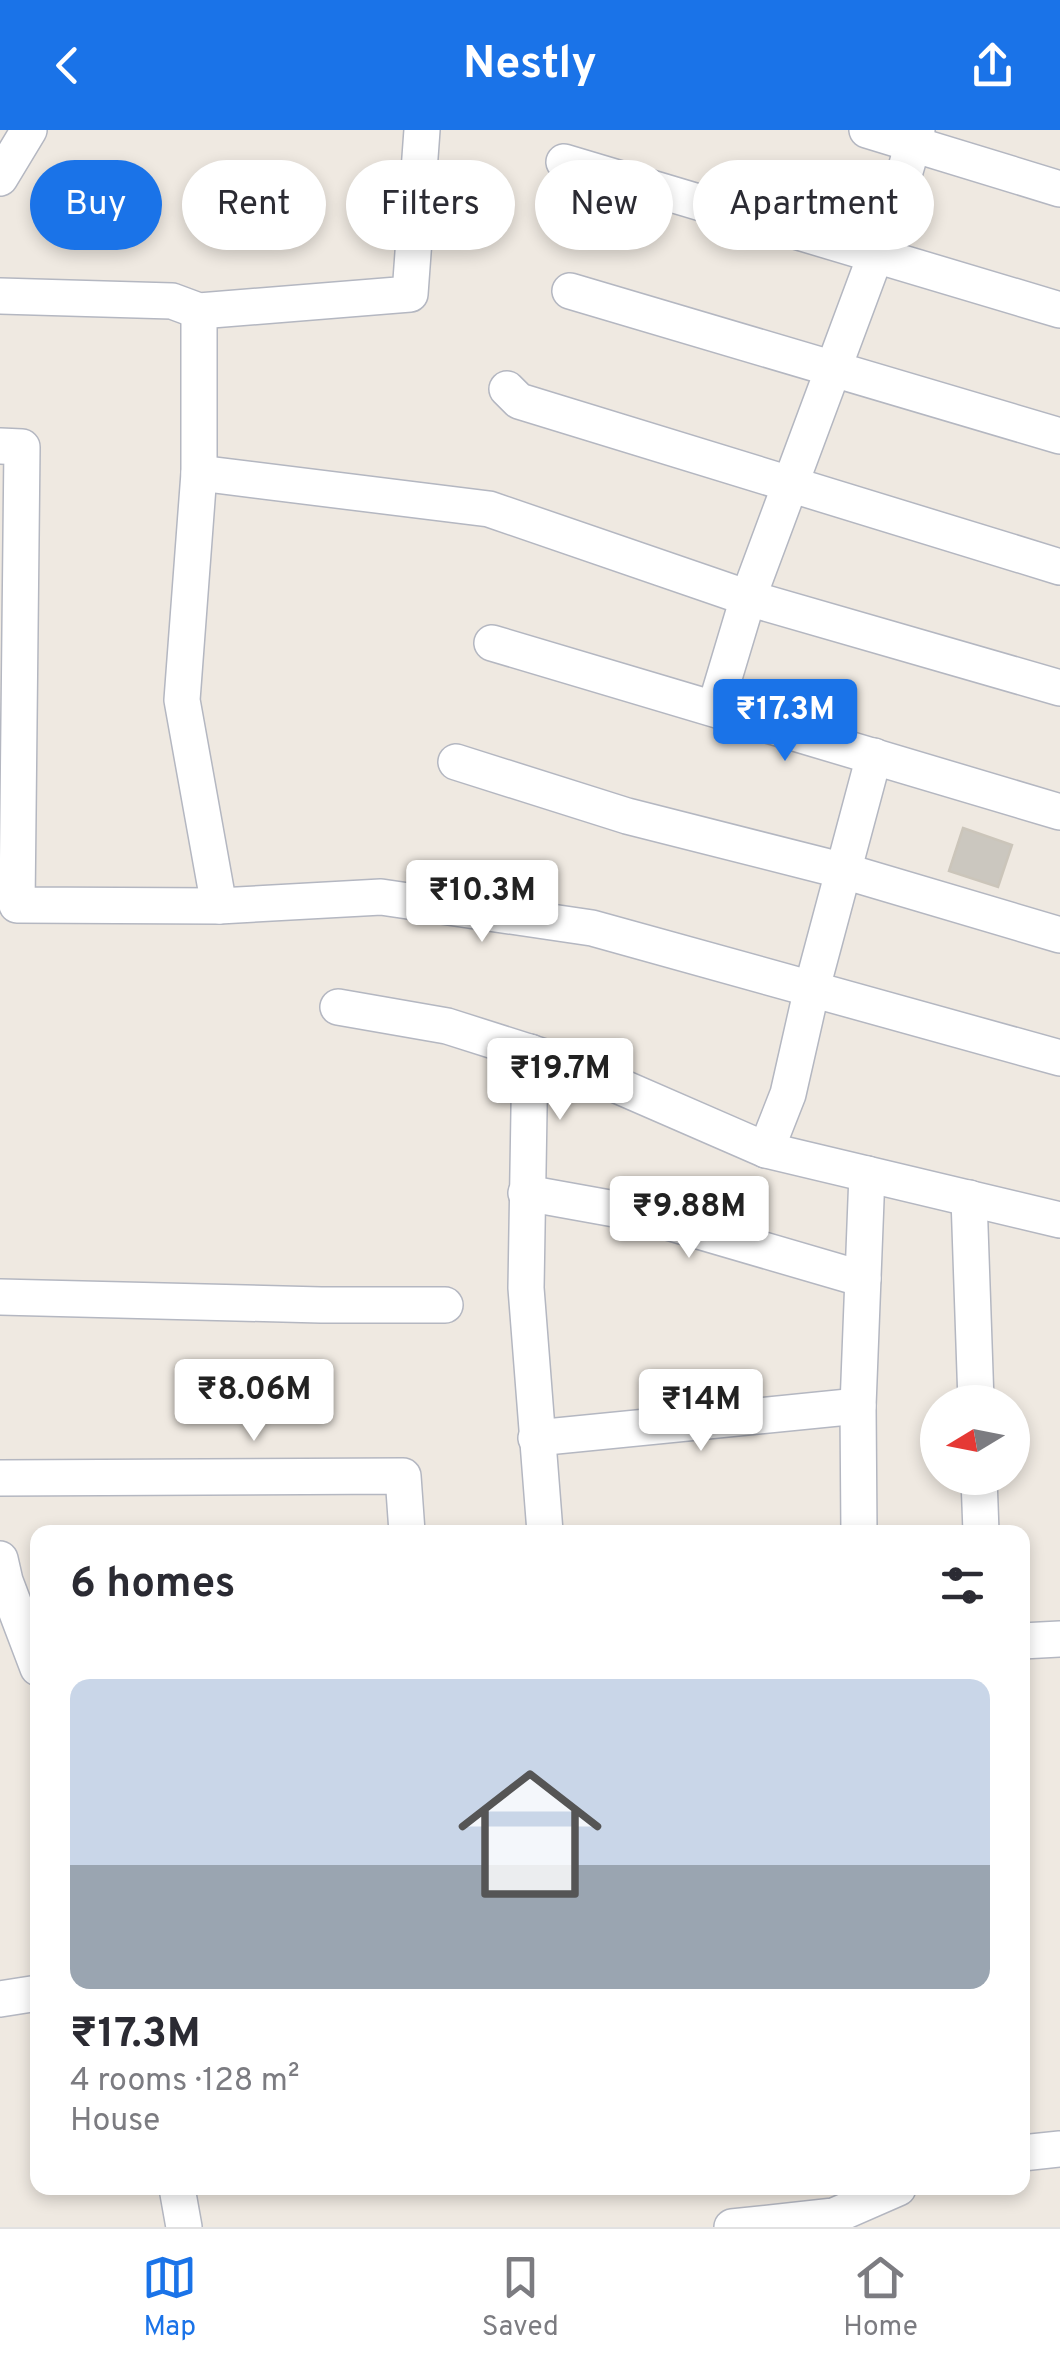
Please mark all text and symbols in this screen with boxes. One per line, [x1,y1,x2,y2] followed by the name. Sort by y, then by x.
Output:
[463,37,597,94] text: Nestly
[40,38,95,93] icon: back
[965,38,1020,93] icon: share
[30,160,162,250] chip: Buy
[182,160,326,250] chip: Rent
[346,160,515,250] chip: Filters
[535,160,673,250] chip: New
[693,160,934,250] chip: Apartment
[704,679,866,764] pin: ₹17.3M
[735,691,835,731] text: ₹17.3M
[401,860,563,945] pin: ₹10.3M
[428,872,536,912] text: ₹10.3M
[479,1038,641,1123] pin: ₹19.7M
[509,1050,611,1090] text: ₹19.7M
[608,1176,770,1261] pin: ₹9.88M
[632,1188,746,1228] text: ₹9.88M
[173,1359,335,1444] pin: ₹8.06M
[642,1369,760,1454] pin: ₹14M
[197,1371,311,1411] text: ₹8.06M
[661,1381,741,1421] text: ₹14M
[920,1385,1030,1495] north arrow
[920,1385,1030,1495] map controls
[935,1558,990,1613] icon: filters
[70,1559,235,1612] text: 6 homes
[440,1744,620,1924] icon: home
[70,2009,201,2062] text: ₹17.3M
[70,2062,300,2102] text: 4 rooms · 128 m²
[70,2102,160,2142] text: House
[142,2250,197,2346] tab: Map
[482,2250,559,2346] tab: Saved
[843,2250,918,2346] tab: Home

